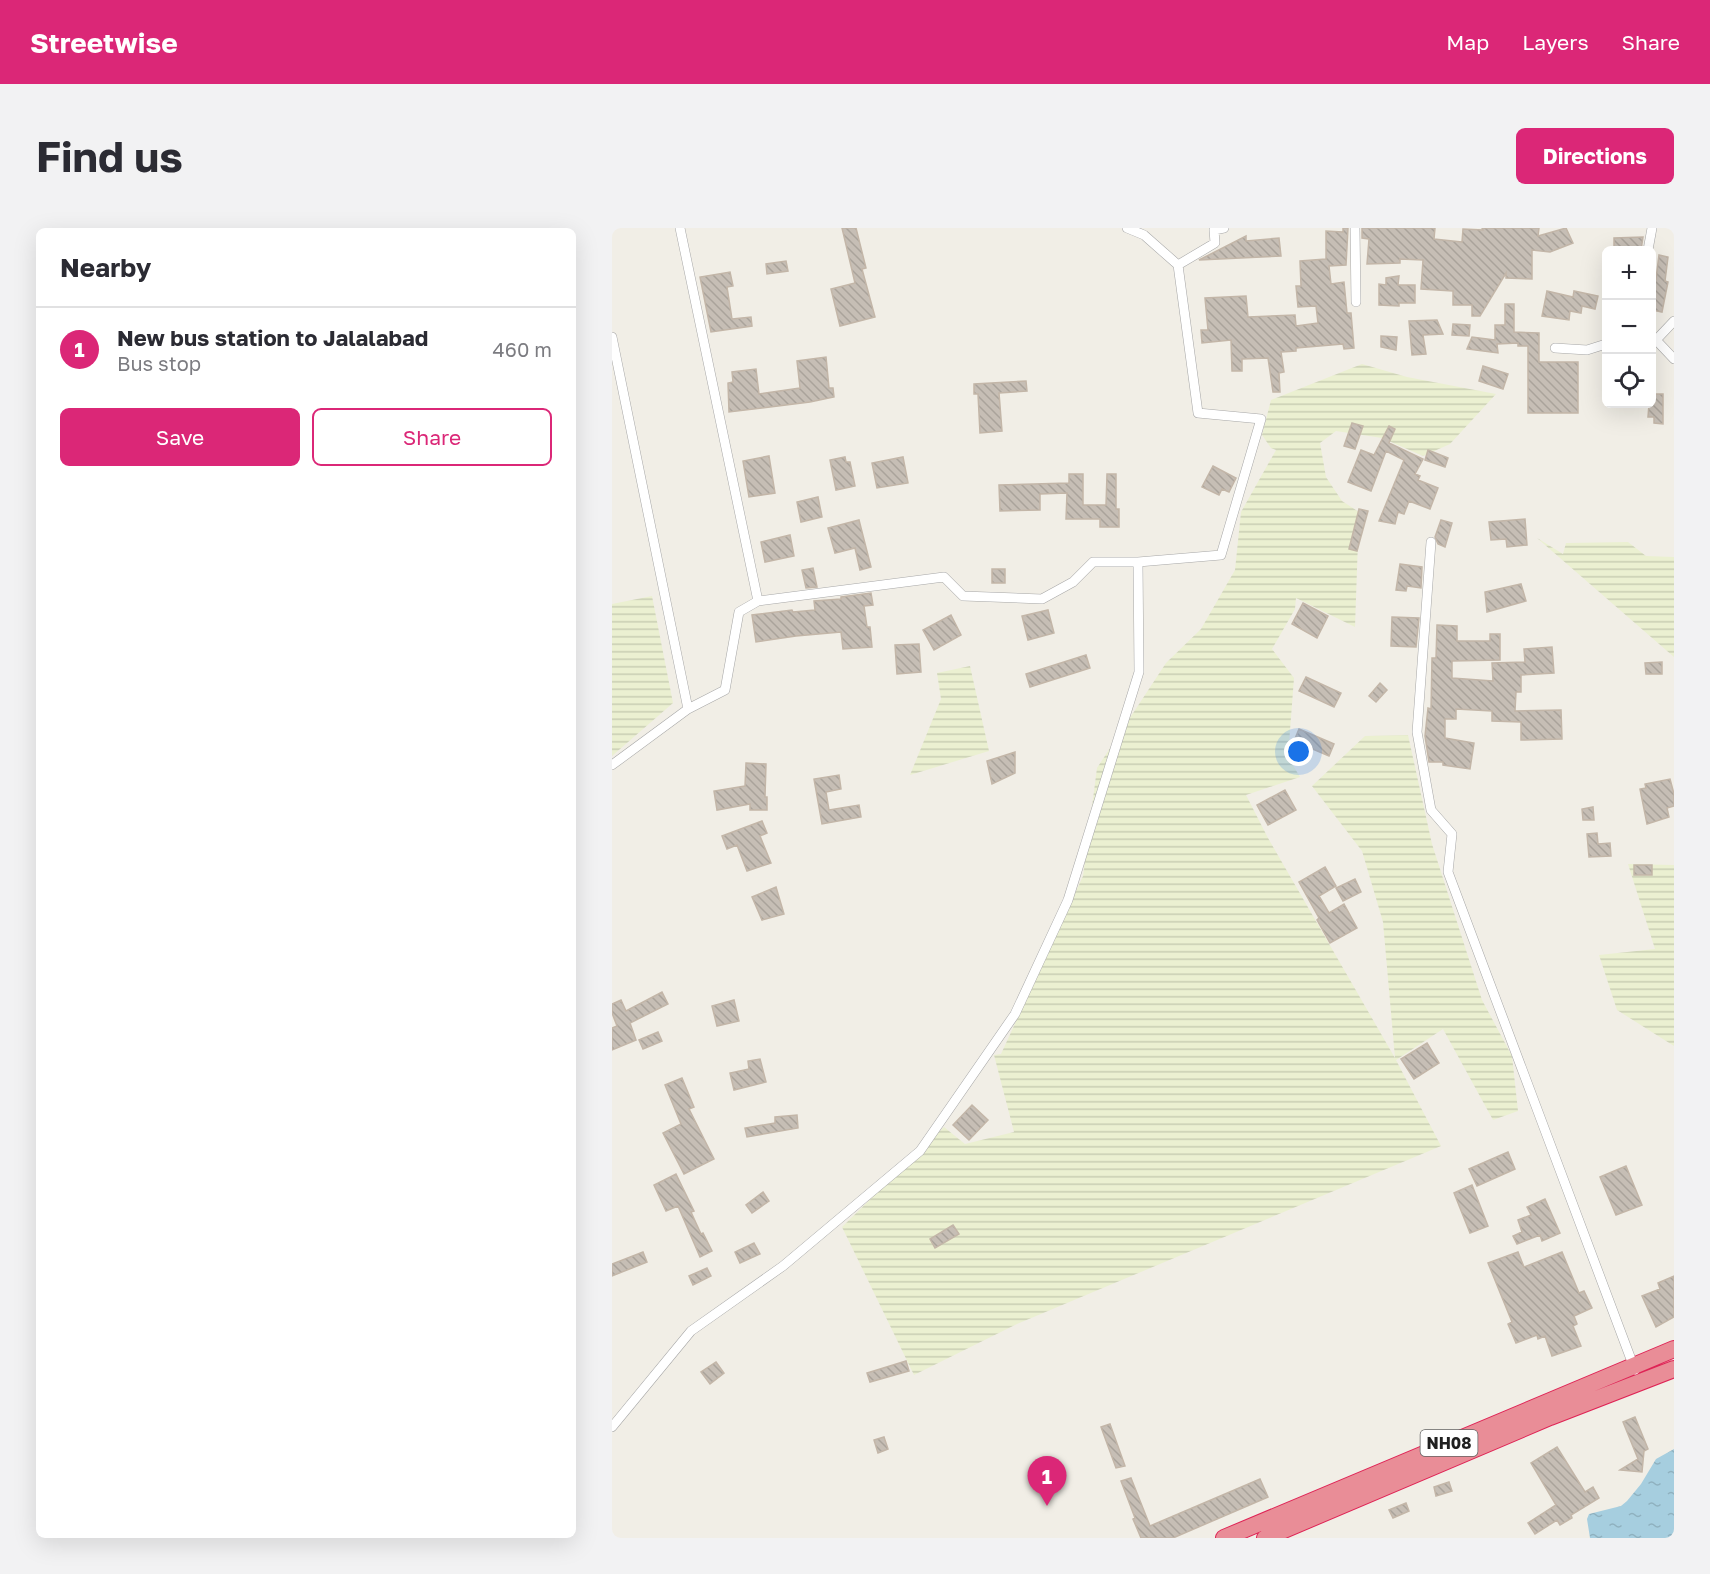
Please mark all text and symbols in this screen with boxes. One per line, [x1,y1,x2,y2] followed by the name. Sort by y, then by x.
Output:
[30,26,178,59] text: Streetwise
[1446,29,1489,55] text: Map
[1522,29,1589,55] text: Layers
[1622,29,1680,55] text: Share
[1516,128,1674,184] button: Directions
[36,131,183,181] text: Find us
[1602,246,1656,408] map controls
[1602,246,1656,300] button: +
[60,252,151,283] text: Nearby
[1602,300,1656,354] button: −
[117,324,428,351] text: New bus station to Jalalabad
[74,337,85,361] text: 1
[493,337,552,361] text: 460 m
[117,351,201,375] text: Bus stop
[1602,354,1656,408] button: locate
[60,408,300,466] button: Save
[312,408,552,466] button: Share
[1284,737,1313,766] your location
[1420,1430,1478,1456] road number: NH08
[1028,1456,1066,1506] pin: 1

